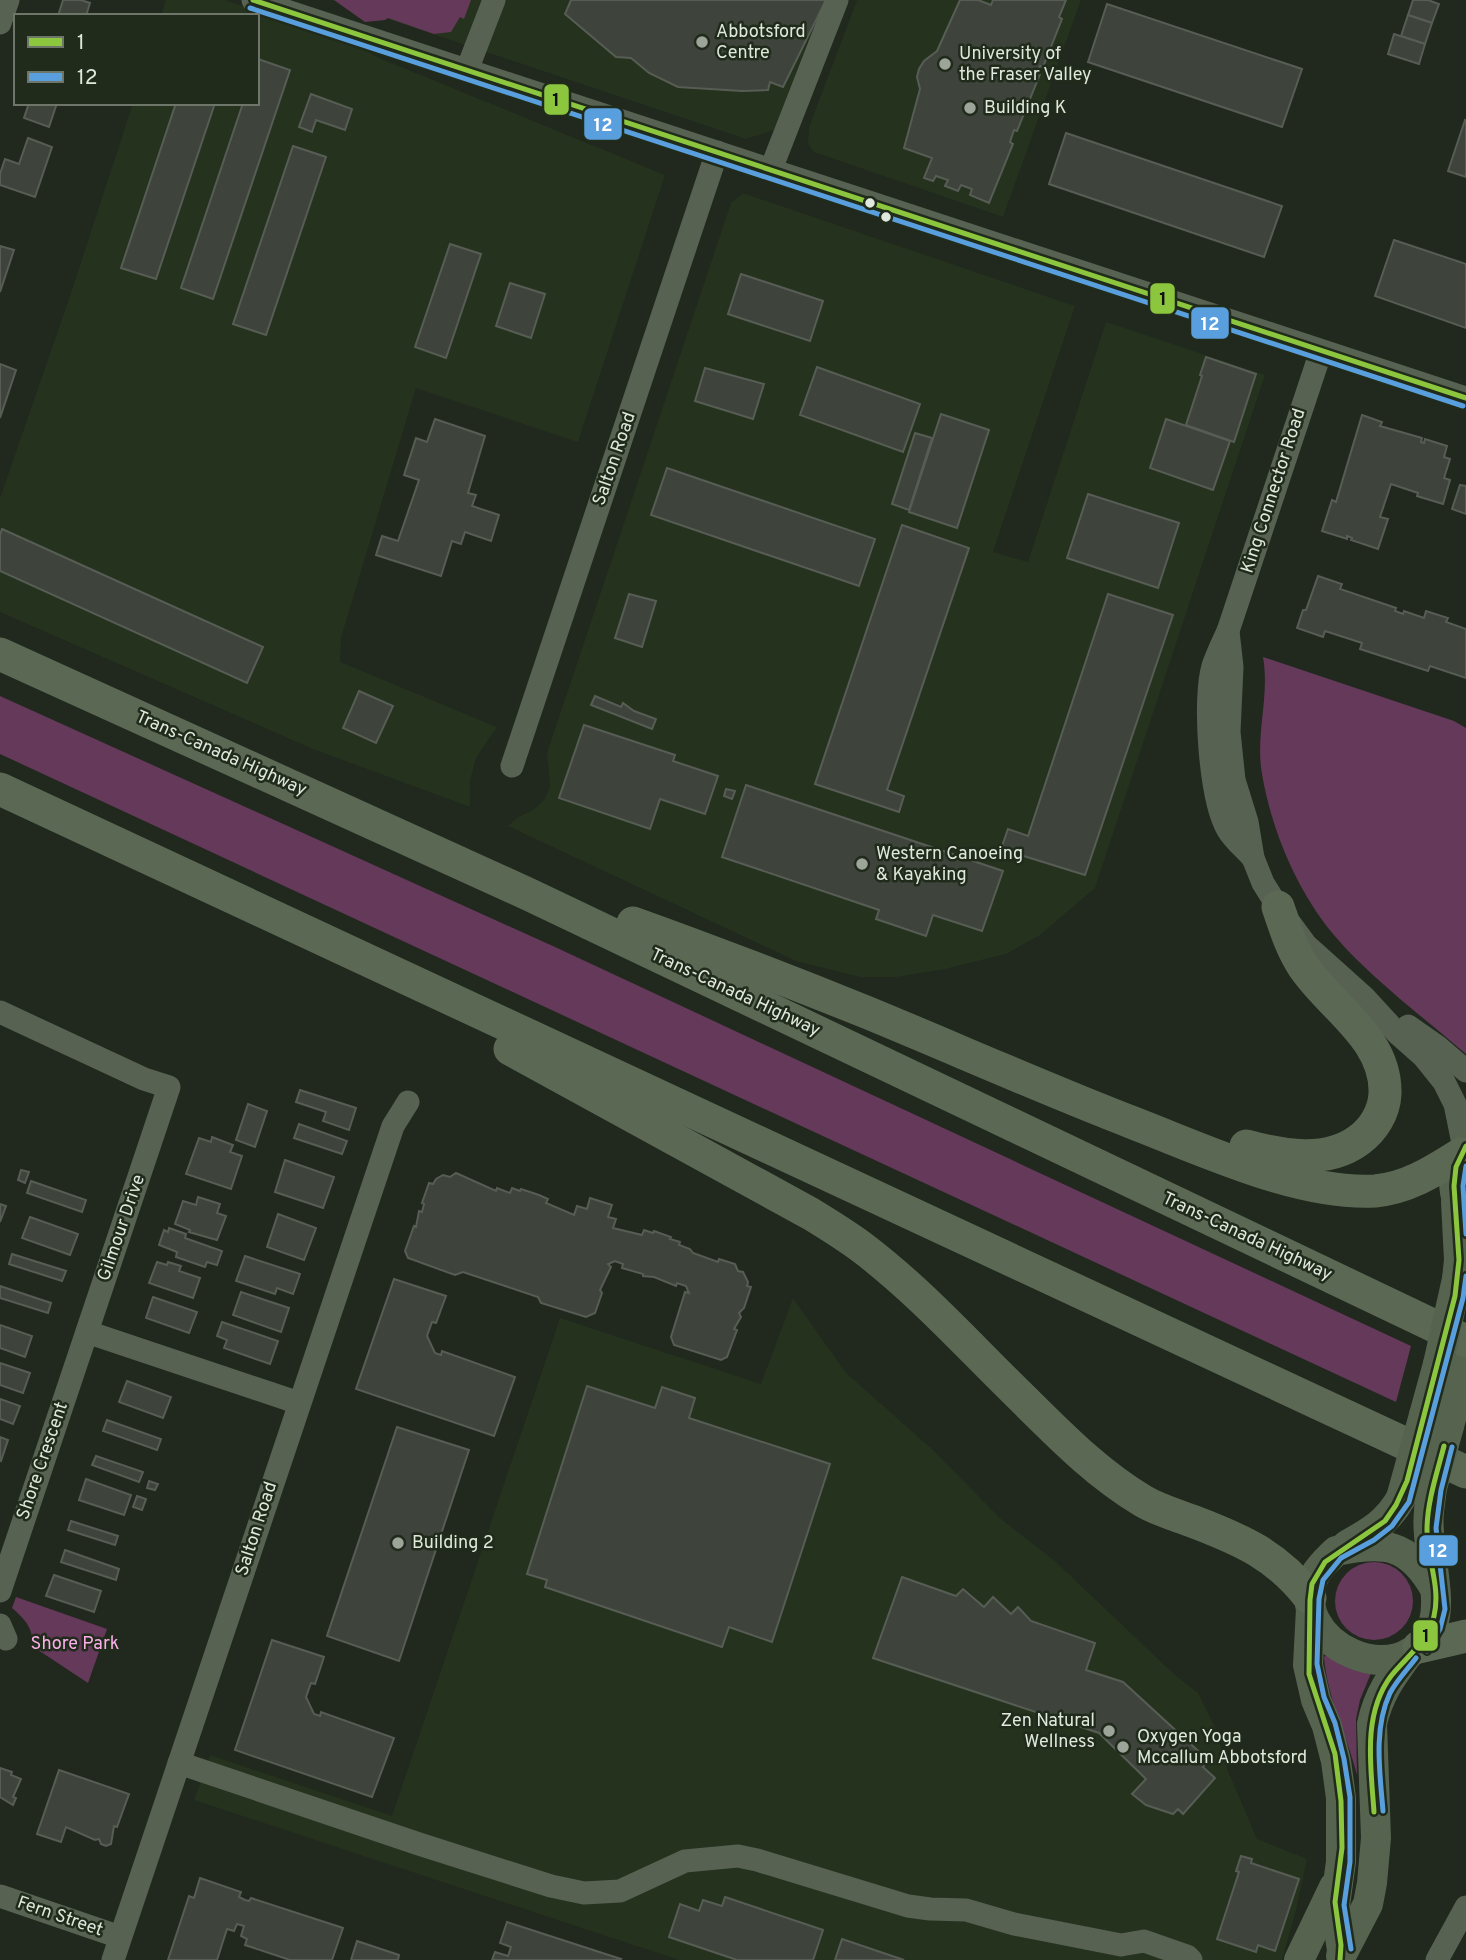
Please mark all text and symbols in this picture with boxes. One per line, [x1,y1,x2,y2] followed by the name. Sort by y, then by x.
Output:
[14,14,259,105] legend
[716,21,806,65] place label: Abbotsford Centre
[77,30,85,57] text: 1
[694,34,710,50] marker: Abbotsford Centre
[959,43,1092,87] place label: University of the Fraser Valley
[937,56,953,72] marker: University of the Fraser Valley
[77,65,98,92] text: 12
[543,83,570,116] line badge: 1
[552,89,560,113] text: 1
[984,97,1067,120] place label: Building K
[962,100,978,116] marker: Building K
[583,107,623,141] line badge: 12
[593,114,613,138] text: 12
[863,196,877,210] unlabelled marker
[879,210,893,224] unlabelled marker
[1149,282,1176,315] line badge: 1
[1159,288,1167,312] text: 1
[1190,306,1230,340] line badge: 12
[1200,313,1220,337] text: 12
[1236,406,1312,576] street label: King Connector Road
[588,409,642,509] street label: Salton Road
[132,706,310,802] street label: Trans-Canada Highway
[876,843,1023,887] place label: Western Canoeing & Kayaking
[854,856,870,872] marker: Western Canoeing & Kayaking
[646,943,824,1043] street label: Trans-Canada Highway
[93,1172,151,1284] street label: Gilmour Drive
[1158,1187,1336,1287] street label: Trans-Canada Highway
[12,1399,74,1523] street label: Shore Crescent
[231,1479,283,1579] street label: Salton Road
[412,1532,494,1555] place label: Building 2
[1418,1534,1459,1567] line badge: 12
[390,1535,406,1551] marker: Building 2
[1428,1540,1448,1564] text: 12
[1412,1619,1439,1652] line badge: 1
[1422,1625,1430,1649] text: 1
[31,1633,119,1656] park label: Shore Park
[1001,1710,1095,1754] place label: Zen Natural Wellness
[1101,1723,1117,1739] marker: Zen Natural Wellness
[1137,1726,1307,1770] place label: Oxygen Yoga Mccallum Abbotsford
[1115,1739,1131,1755] marker: Oxygen Yoga Mccallum Abbotsford
[14,1892,106,1942] street label: Fern Street

